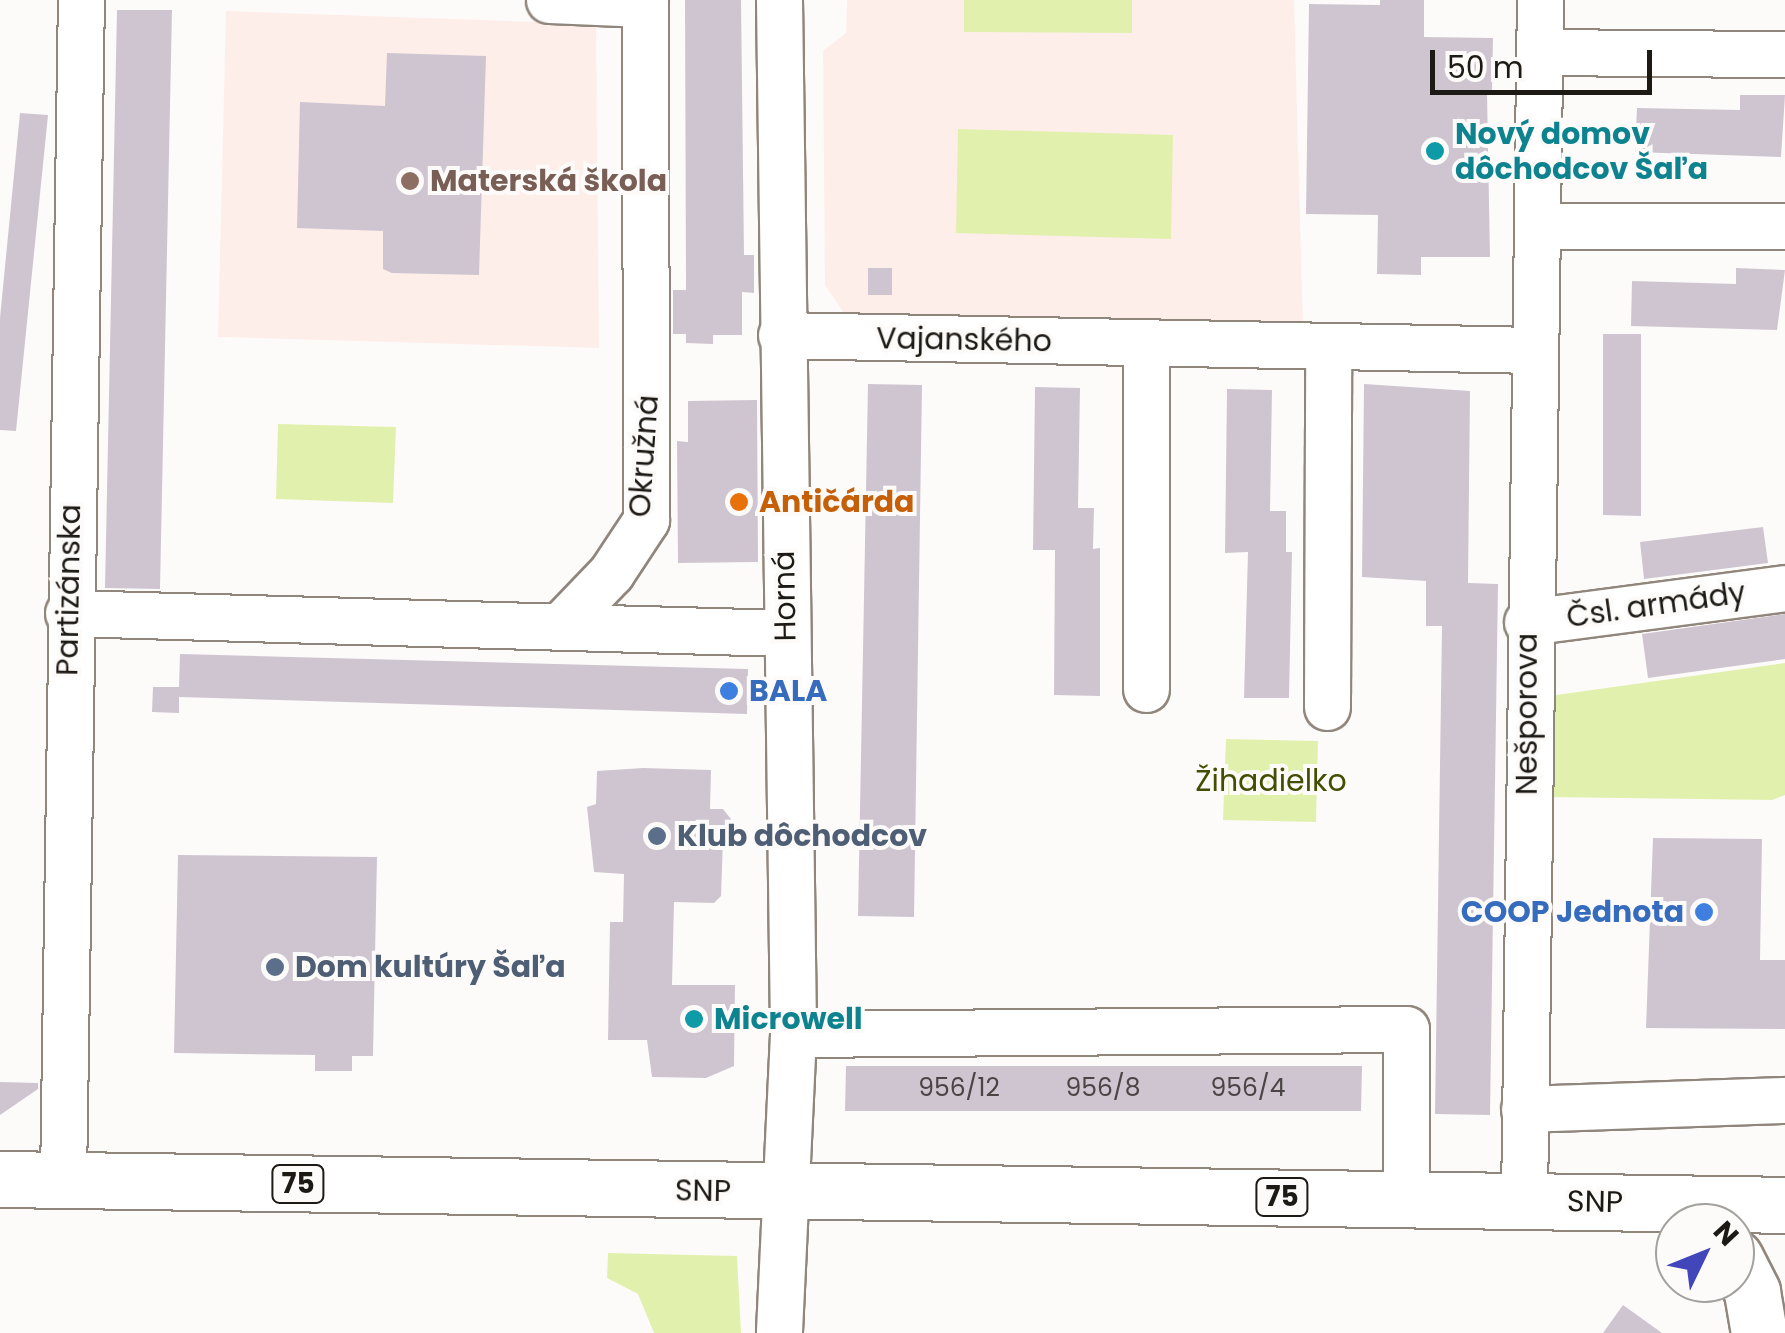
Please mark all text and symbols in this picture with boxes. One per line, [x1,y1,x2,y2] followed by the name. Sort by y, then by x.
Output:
[1435,30,1658,92] scale bar
[1447,46,1524,89] text: 50 m
[1455,116,1708,186] place label: Nový domov dôchodcov Šaľa
[1424,140,1446,162] marker: Nový domov dôchodcov Šaľa
[430,163,667,199] place label: Materská škola
[399,170,421,192] marker: Materská škola
[876,320,1052,360] street label: Vajanského
[622,394,666,518] street label: Okružná
[759,484,914,520] place label: Antičárda
[728,491,750,513] marker: Antičárda
[50,504,88,676] street label: Partizánska
[766,550,804,642] street label: Horná
[1564,575,1748,635] street label: Čsl. armády
[1509,633,1545,795] street label: Nešporova
[749,673,827,709] place label: BALA
[718,680,740,702] marker: BALA
[1195,763,1347,799] park label: Žihadielko
[677,818,927,854] place label: Klub dôchodcov
[646,825,668,847] marker: Klub dôchodcov
[1461,894,1684,930] place label: COOP Jednota
[1693,901,1715,923] marker: COOP Jednota
[295,949,566,985] place label: Dom kultúry Šaľa
[264,956,286,978] marker: Dom kultúry Šaľa
[714,1001,863,1037] place label: Microwell
[683,1008,705,1030] marker: Microwell
[918,1073,1000,1103] house number: 956/12
[1066,1073,1140,1103] house number: 956/8
[1211,1073,1285,1103] house number: 956/4
[270,1161,326,1207] road number: 75
[675,1173,731,1209] street label: SNP
[1254,1174,1310,1220] road number: 75
[1567,1184,1623,1220] street label: SNP
[1655,1203,1755,1303] north arrow
[1704,1213,1747,1255] text: N

